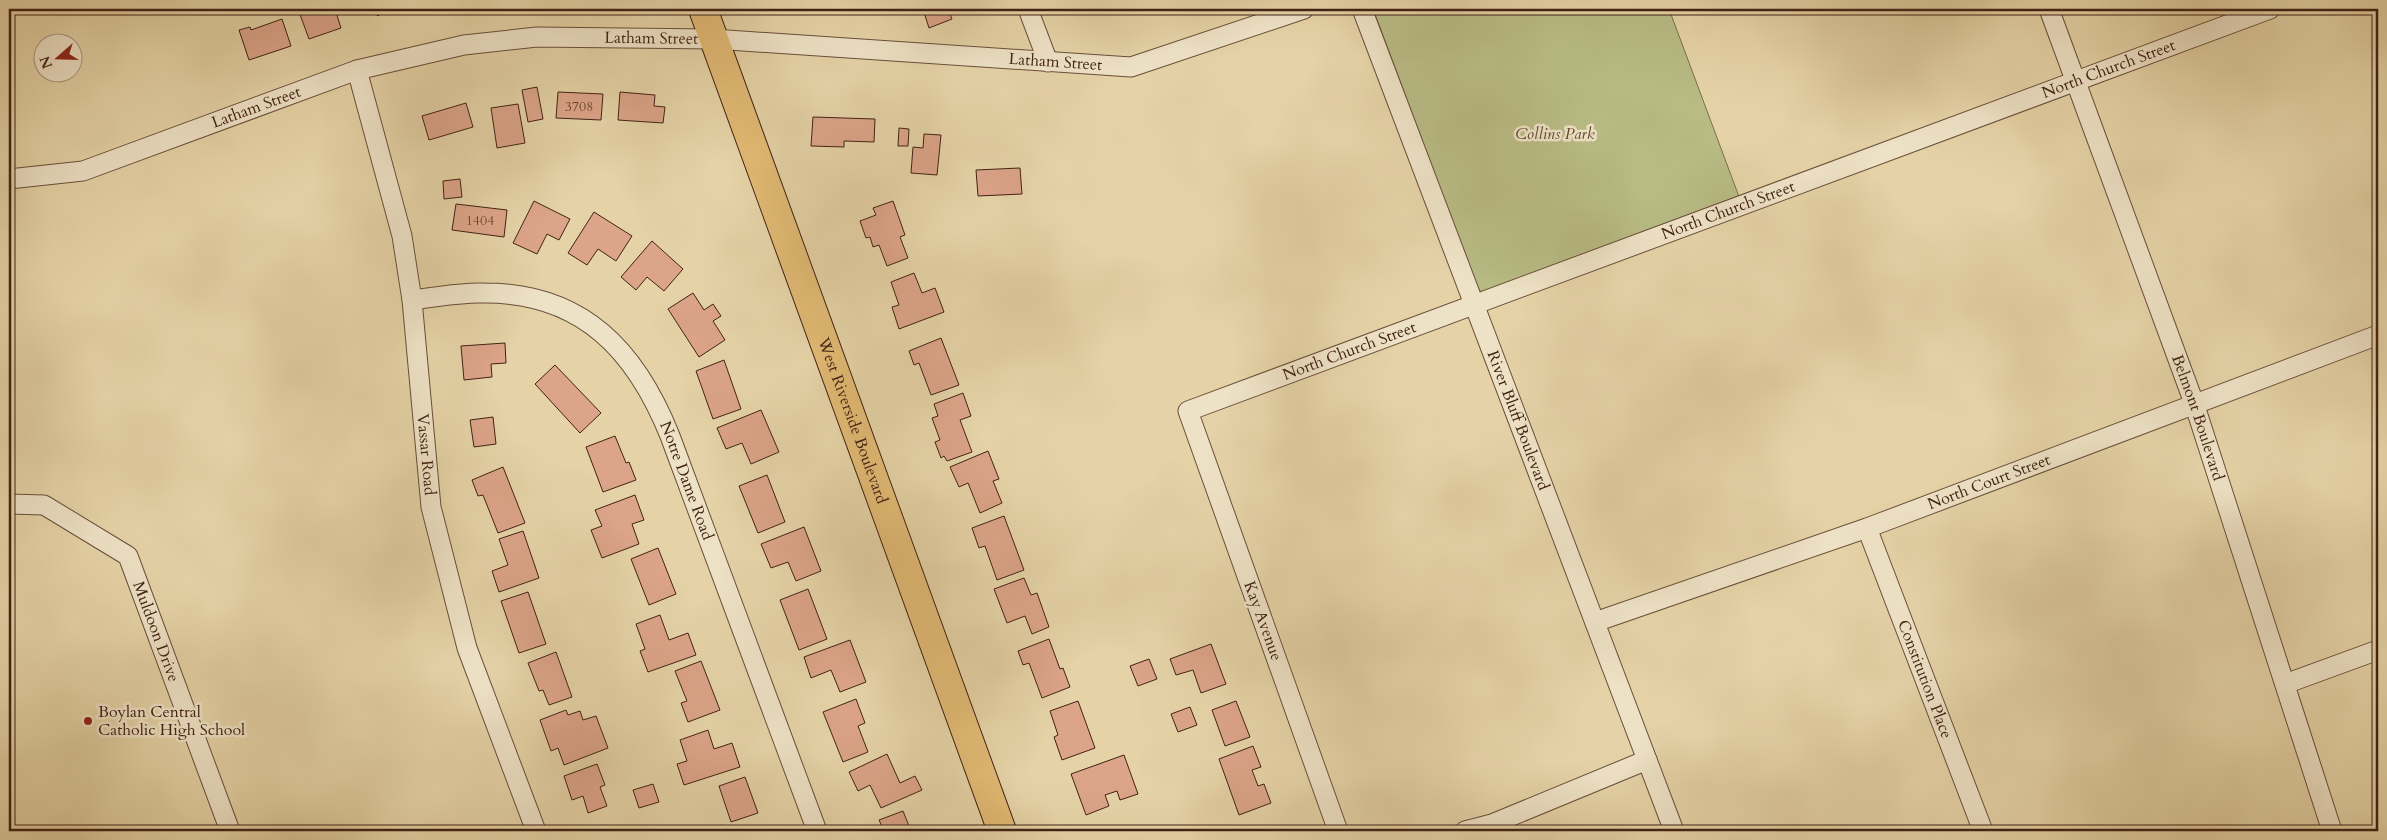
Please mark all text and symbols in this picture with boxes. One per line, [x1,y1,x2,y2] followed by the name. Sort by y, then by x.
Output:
[604,27,698,50] street label: Latham Street
[32,32,82,82] north arrow
[2039,34,2178,104] street label: North Church Street
[1008,48,1103,76] street label: Latham Street
[35,53,57,71] text: N
[208,81,304,134] street label: Latham Street
[565,97,593,116] house number: 3708
[1515,123,1595,145] park label: Collins Park
[1658,176,1798,245] street label: North Church Street
[466,211,494,230] house number: 1404
[1279,316,1419,386] street label: North Church Street
[812,333,893,507] street label: West Riverside Boulevard
[1482,347,1555,494] street label: River Bluff Boulevard
[2166,352,2230,484] street label: Belmont Boulevard
[412,413,441,497] street label: Vassar Road
[654,418,719,544] street label: Notre Dame Road
[1924,449,2053,515] street label: North Court Street
[127,578,185,685] street label: Muldoon Drive
[1238,578,1288,664] street label: Kay Avenue
[1892,617,1958,742] street label: Constitution Place
[98,701,245,741] place label: Boylan Central Catholic High School
[82,715,94,727] marker: Boylan Central Catholic High School

